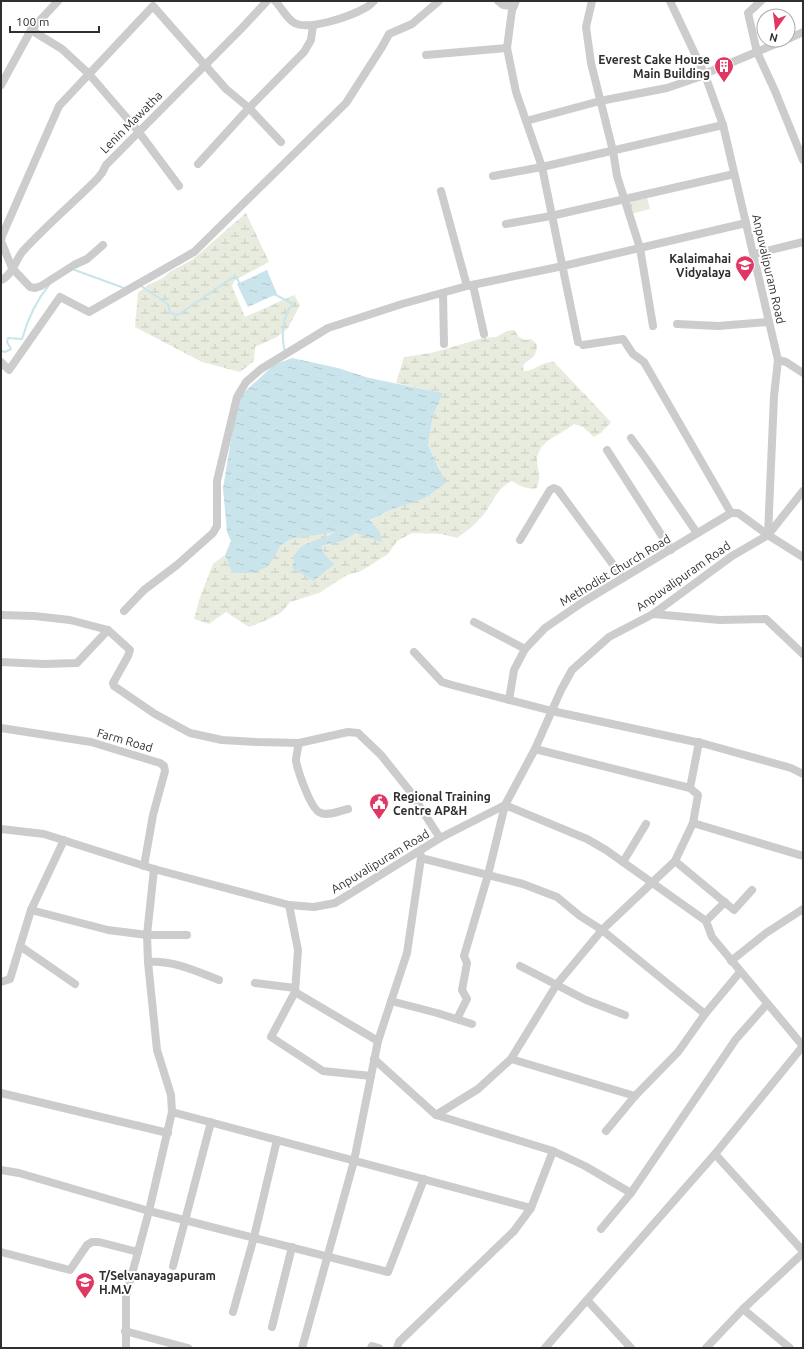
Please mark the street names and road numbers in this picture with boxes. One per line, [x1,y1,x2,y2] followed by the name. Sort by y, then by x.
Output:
[97,88,165,156] street label: Lenin Mawatha
[750,213,788,325] street label: Anpuvalipuram Road
[557,532,673,608] street label: Methodist Church Road
[633,539,733,613] street label: Anpuvalipuram Road
[96,726,154,754] street label: Farm Road
[329,827,431,895] street label: Anpuvalipuram Road

